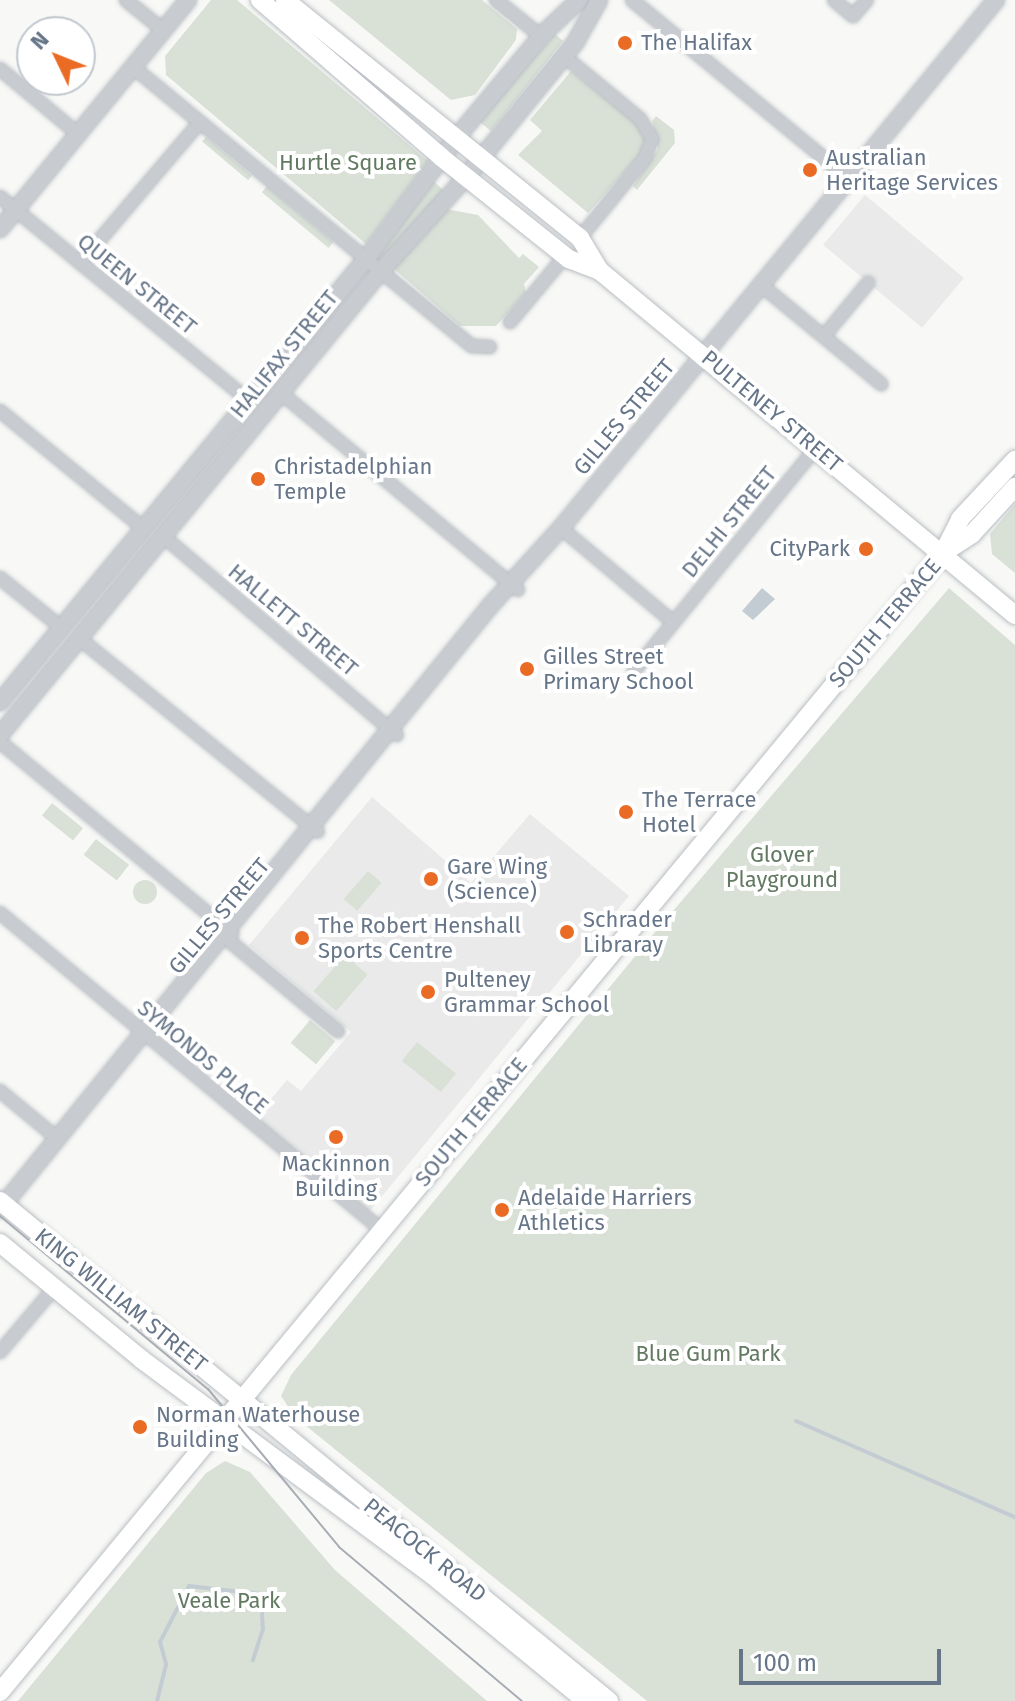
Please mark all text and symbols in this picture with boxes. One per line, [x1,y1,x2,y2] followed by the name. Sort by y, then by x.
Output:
[16,16,96,96] north arrow
[25,26,54,55] text: N
[641,30,752,56] place label: The Halifax
[616,34,634,52] marker: The Halifax
[826,144,998,196] place label: Australian Heritage Services
[279,150,417,176] park label: Hurtle Square
[801,161,819,179] marker: Australian Heritage Services
[72,228,202,340] street label: QUEEN STREET
[225,285,343,423] street label: HALIFAX STREET
[696,345,848,477] street label: PULTENEY STREET
[568,354,680,480] street label: GILLES STREET
[274,453,432,504] place label: Christadelphian Temple
[676,461,782,583] street label: DELHI STREET
[249,470,267,488] marker: Christadelphian Temple
[770,536,850,562] place label: CityPark
[857,540,875,558] marker: CityPark
[823,553,947,693] street label: SOUTH TERRACE
[223,558,363,682] street label: HALLETT STREET
[543,643,694,694] place label: Gilles Street Primary School
[518,660,536,678] marker: Gilles Street Primary School
[642,786,756,838] place label: The Terrace Hotel
[617,803,635,821] marker: The Terrace Hotel
[726,841,838,892] park label: Glover Playground
[163,853,275,979] street label: GILLES STREET
[447,853,547,904] place label: Gare Wing (Science)
[422,870,440,888] marker: Gare Wing (Science)
[583,906,672,958] place label: Schrader Libraray
[318,912,521,964] place label: The Robert Henshall Sports Centre
[558,923,576,941] marker: Schrader Libraray
[293,929,311,947] marker: The Robert Henshall Sports Centre
[444,966,609,1018] place label: Pulteney Grammar School
[419,983,437,1001] marker: Pulteney Grammar School
[132,995,274,1119] street label: SYMONDS PLACE
[409,1052,533,1192] street label: SOUTH TERRACE
[327,1128,345,1146] marker: Mackinnon Building
[282,1150,390,1202] place label: Mackinnon Building
[518,1184,692,1236] place label: Adelaide Harriers Athletics
[493,1201,511,1219] marker: Adelaide Harriers Athletics
[30,1222,212,1378] street label: KING WILLIAM STREET
[635,1341,781,1367] park label: Blue Gum Park
[156,1401,360,1452] place label: Norman Waterhouse Building
[131,1418,149,1436] marker: Norman Waterhouse Building
[358,1493,492,1607] street label: PEACOCK ROAD
[178,1588,280,1614] park label: Veale Park
[743,1633,945,1683] scale bar
[753,1649,817,1677] text: 100 m

